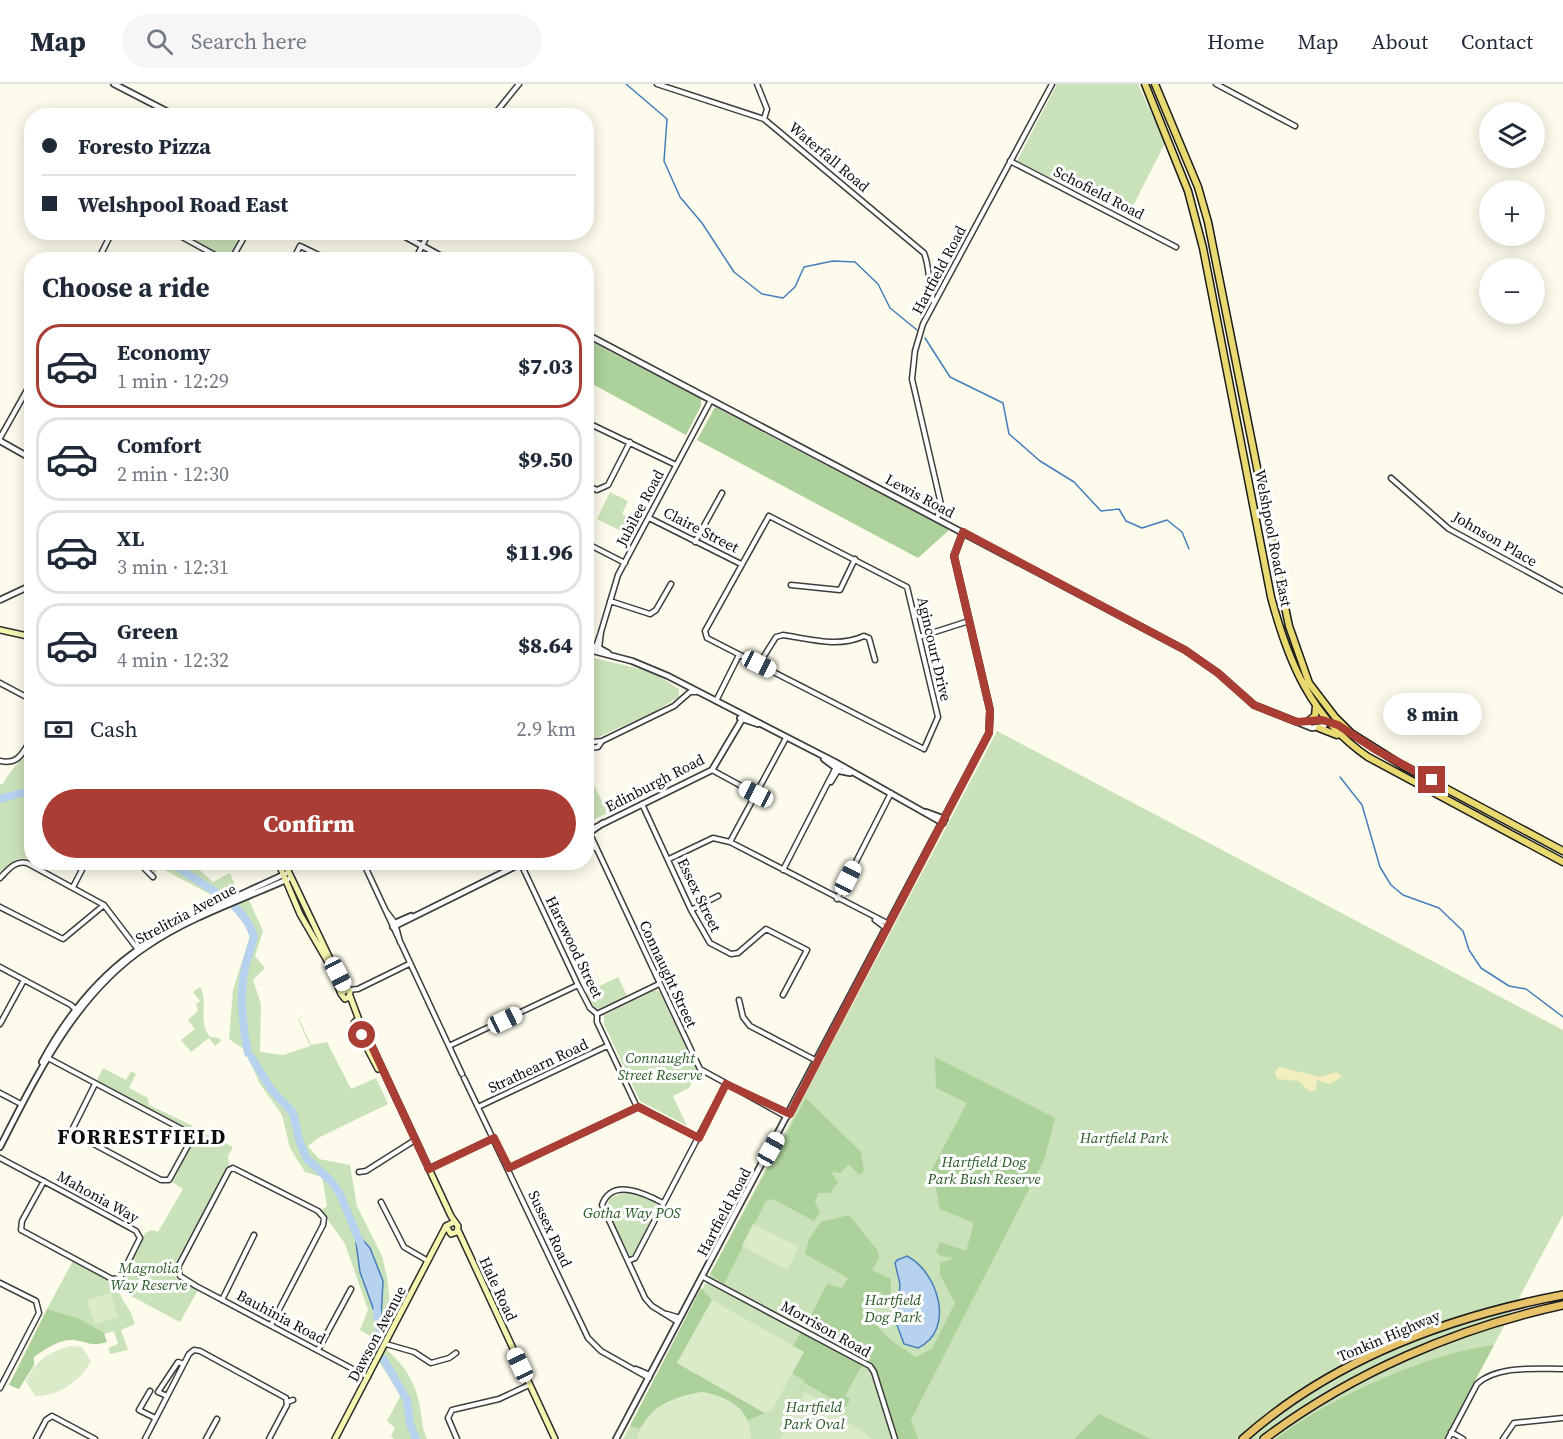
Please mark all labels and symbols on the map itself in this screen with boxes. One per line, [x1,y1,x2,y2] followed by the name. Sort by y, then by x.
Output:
[785,117,874,197] street label: Waterfall Road
[1050,161,1149,225] street label: Schofield Road
[906,221,971,318] street label: Hartfield Road
[610,465,669,551] street label: Jubilee Road
[882,468,959,523] street label: Lewis Road
[1250,468,1297,608] street label: Welshpool Road East
[660,502,743,558] street label: Claire Street
[1448,505,1542,571] street label: Johnson Place
[912,595,957,704] street label: Agincourt Drive
[739,648,779,680] car
[1382,693,1482,735] callout: 8 min
[602,748,708,817] street label: Edinburgh Road
[1418,766,1445,793] route end
[736,778,776,810] car
[673,854,726,935] street label: Essex Street
[832,858,864,898] car
[132,878,240,949] street label: Strelitzia Avenue
[541,892,608,1001] street label: Harewood Street
[634,917,702,1031] street label: Connaught Street
[322,954,354,994] car
[485,1004,525,1036] car
[348,1021,375,1048] route start
[484,1033,592,1098] street label: Strathearn Road
[618,1047,702,1085] park label: Connaught Street Reserve
[57,1122,227,1151] district label: FORRESTFIELD
[1079,1127,1169,1148] park label: Hartfield Park
[754,1129,788,1169] car
[926,1151,1041,1189] park label: Hartfield Dog Park Bush Reserve
[691,1163,756,1260] street label: Hartfield Road
[53,1165,143,1228] street label: Mahonia Way
[524,1187,578,1271] street label: Sussex Road
[583,1202,682,1223] park label: Gotha Way POS
[474,1253,523,1325] street label: Hale Road
[111,1257,187,1295] park label: Magnolia Way Reserve
[342,1282,411,1385] street label: Dawson Avenue
[233,1284,330,1349] street label: Bauhinia Road
[863,1289,923,1327] park label: Hartfield Dog Park
[777,1295,875,1362] street label: Morrison Road
[1334,1304,1444,1367] street label: Tonkin Highway
[504,1345,536,1385] car
[782,1396,845,1434] park label: Hartfield Park Oval

